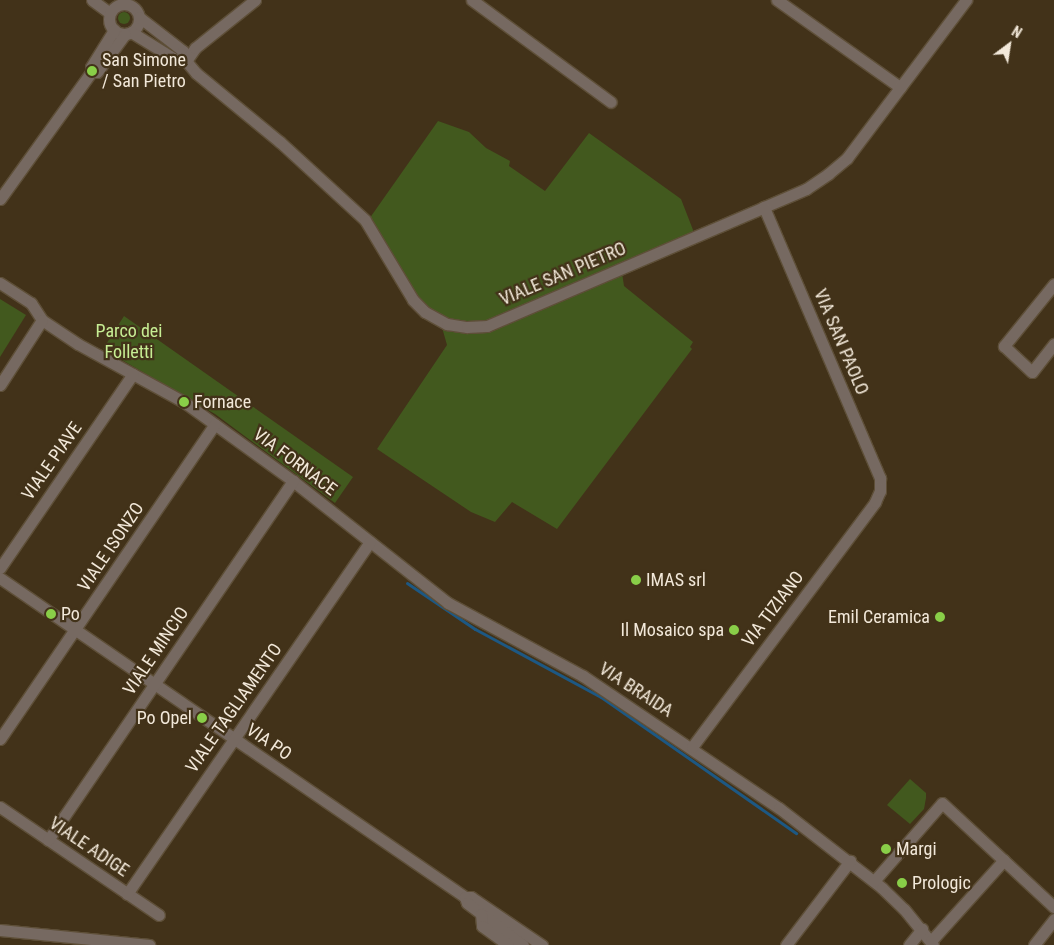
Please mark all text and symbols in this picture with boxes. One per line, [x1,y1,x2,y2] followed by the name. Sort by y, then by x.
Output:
[984,20,1034,70] north arrow
[1009,23,1025,41] text: N
[102,50,186,92] place label: San Simone / San Pietro
[86,65,98,77] marker: San Simone / San Pietro
[497,238,629,310] street label: VIALE SAN PIETRO
[809,286,873,398] street label: VIA SAN PAOLO
[96,321,162,364] park label: Parco dei Folletti
[194,391,251,413] place label: Fornace
[178,396,190,408] marker: Fornace
[17,418,87,504] street label: VIALE PIAVE
[249,424,341,500] street label: VIA FORNACE
[73,498,149,596] street label: VIALE ISONZO
[737,567,809,651] street label: VIA TIZIANO
[646,569,706,591] place label: IMAS srl
[630,574,642,586] marker: IMAS srl
[61,603,80,625] place label: Po
[119,603,193,699] street label: VIALE MINCIO
[828,606,930,628] place label: Emil Ceramica
[45,608,57,620] marker: Po
[934,611,946,623] marker: Emil Ceramica
[620,619,724,641] place label: Il Mosaico spa
[728,624,740,636] marker: Il Mosaico spa
[181,639,287,777] street label: VIALE TAGLIAMENTO
[595,658,677,722] street label: VIA BRAIDA
[137,707,192,729] place label: Po Opel
[196,712,208,724] marker: Po Opel
[242,719,296,765] street label: VIA PO
[45,812,133,882] street label: VIALE ADIGE
[896,838,937,860] place label: Margi
[880,843,892,855] marker: Margi
[912,872,971,894] place label: Prologic
[896,877,908,889] marker: Prologic

